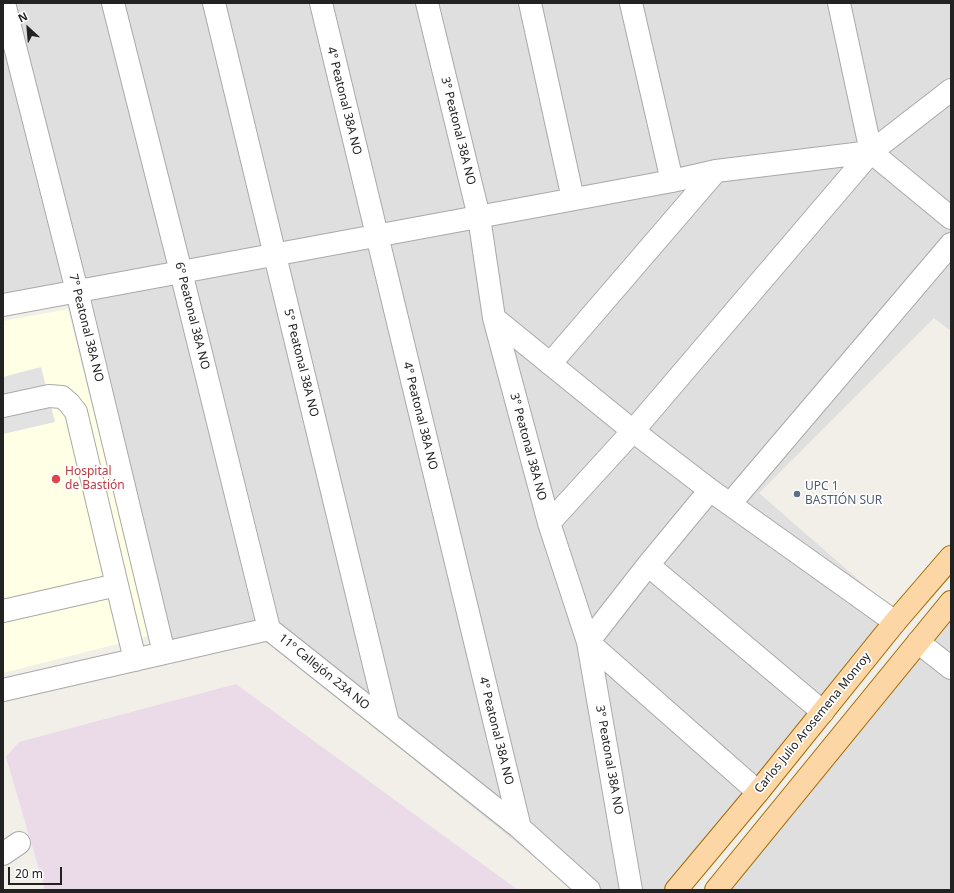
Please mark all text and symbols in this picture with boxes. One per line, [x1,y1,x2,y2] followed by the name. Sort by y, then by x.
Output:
[8,8,48,48] north arrow
[15,8,30,25] text: N
[324,45,364,157] street label: 4° Peatonal 38A NO
[438,75,478,187] street label: 3° Peatonal 38A NO
[172,261,212,371] street label: 6º Peatonal 38A NO
[66,272,106,384] street label: 7° Peatonal 38A NO
[281,307,321,419] street label: 5° Peatonal 38A NO
[400,360,440,472] street label: 4° Peatonal 38A NO
[507,392,549,502] street label: 3° Peatonal 38A NO
[65,465,125,493] place label: Hospital de Bastión
[50,473,62,485] marker: Hospital de Bastión
[805,480,882,508] place label: UPC 1 BASTIÓN SUR
[792,489,802,499] marker: UPC 1 BASTIÓN SUR
[276,631,372,713] street label: 11º Callejón 23A NO
[752,650,874,796] street label: Carlos Julio Arosemena Monroy
[476,675,516,787] street label: 4° Peatonal 38A NO
[592,704,626,816] street label: 3° Peatonal 38A NO
[10,859,64,885] scale bar
[15,865,43,882] text: 20 m

